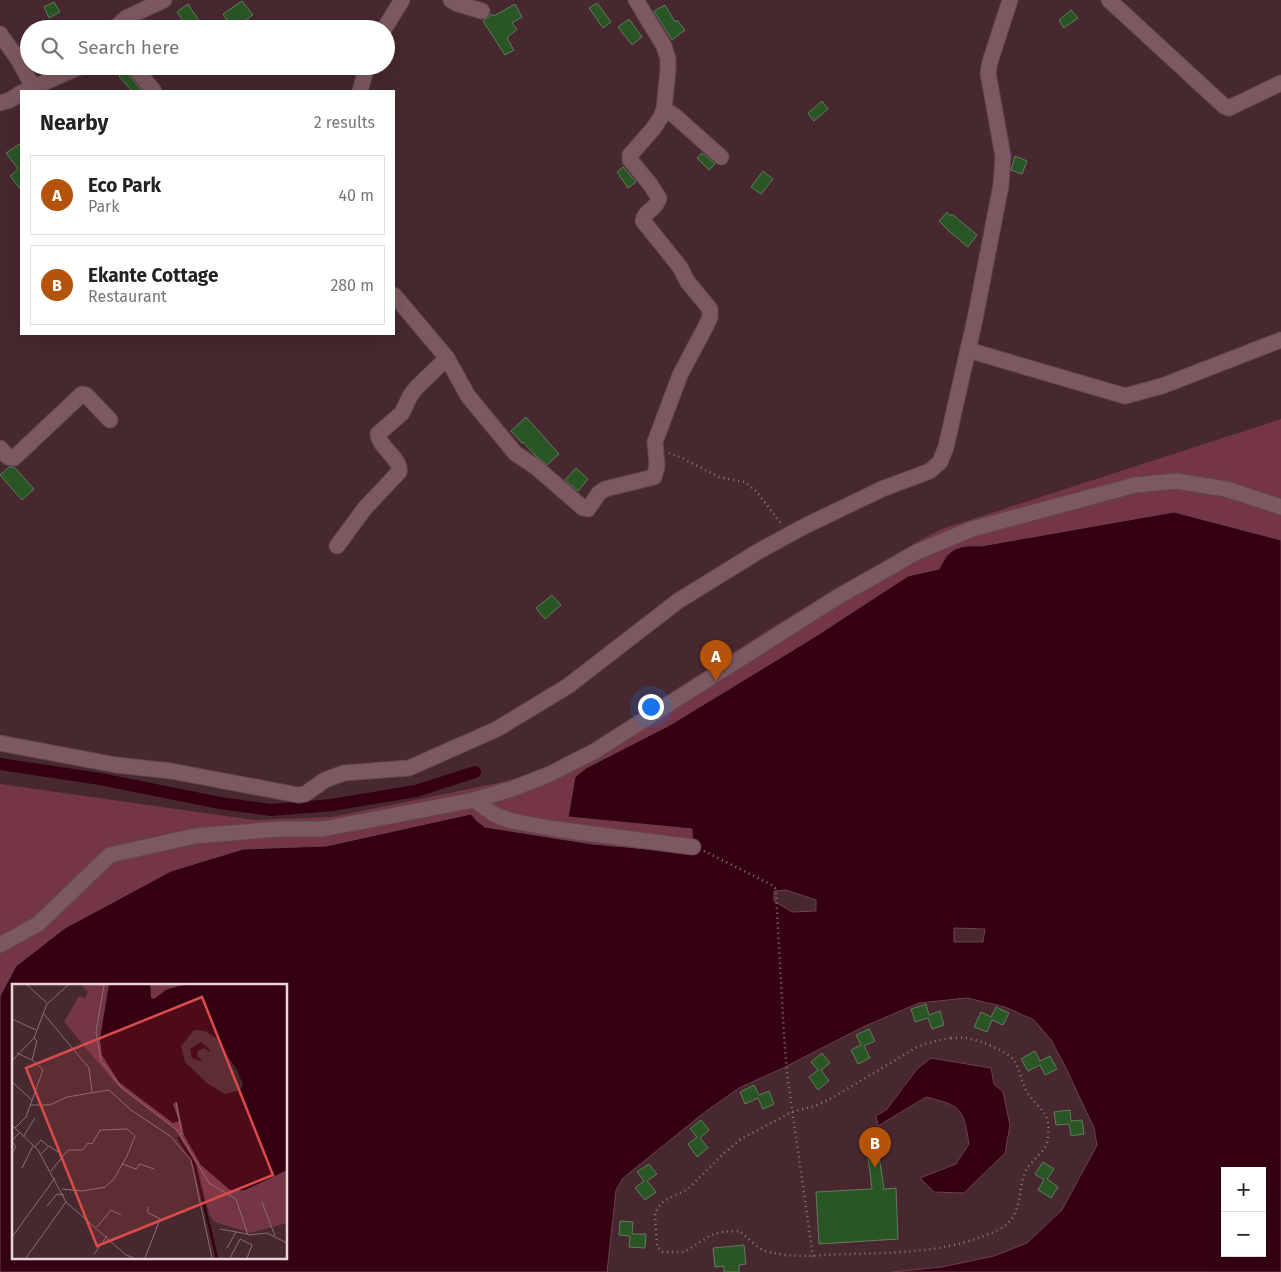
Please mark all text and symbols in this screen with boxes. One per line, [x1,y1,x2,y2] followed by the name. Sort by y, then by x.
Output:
[20,20,395,75] search box
[38,34,66,62] icon: search
[78,36,179,59] text: Search here
[40,110,108,136] text: Nearby
[314,113,375,132] text: 2 results
[88,174,161,197] text: Eco Park
[52,186,62,205] text: A
[339,186,374,205] text: 40 m
[88,197,120,216] text: Park
[88,264,218,287] text: Ekante Cottage
[52,276,62,295] text: B
[330,276,374,295] text: 280 m
[88,287,167,306] text: Restaurant
[700,640,732,681] pin: A
[638,694,664,720] your location
[12,984,288,1260] inset map
[859,1127,891,1168] pin: B
[1221,1167,1266,1257] map controls
[1221,1167,1266,1212] button: +
[1221,1212,1266,1257] button: −

